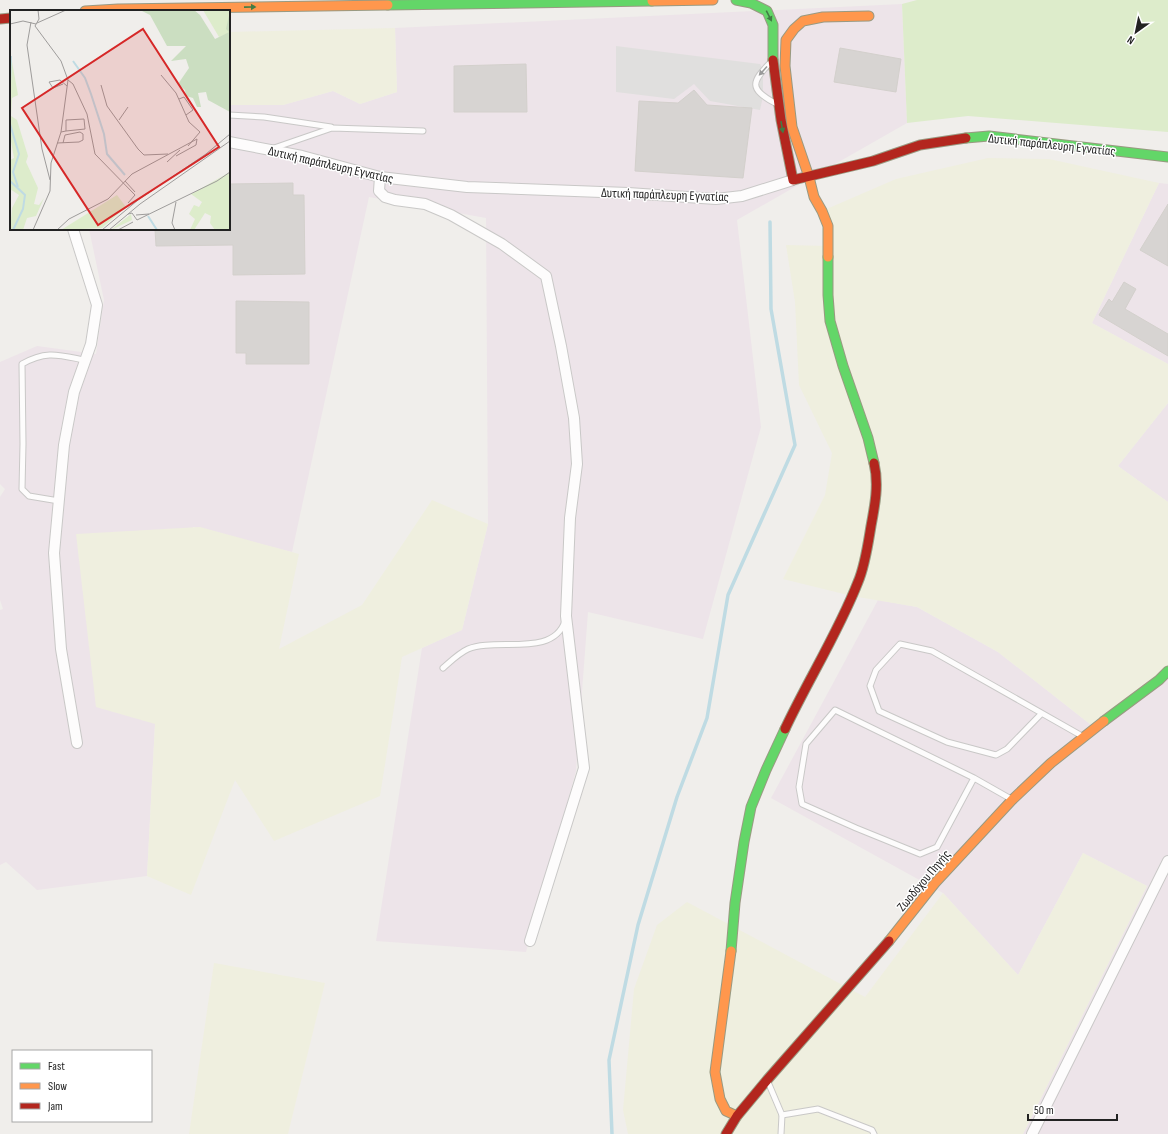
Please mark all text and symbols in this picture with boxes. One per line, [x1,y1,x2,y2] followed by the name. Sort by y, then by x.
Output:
[244,4,256,11] one-way arrow
[10,10,230,230] inset map
[766,10,772,22] one-way arrow
[1116,12,1156,52] north arrow
[1125,33,1137,47] text: N
[758,66,767,77] one-way arrow
[779,121,785,133] one-way arrow
[987,130,1116,160] street label: Δυτική παράπλευρη Εγνατίας
[267,143,395,187] street label: Δυτική παράπλευρη Εγνατίας
[601,185,729,205] street label: Δυτική παράπλευρη Εγνατίας
[893,847,954,915] street label: Ζωοδόχου Πηγής
[12,1050,152,1122] legend
[48,1059,65,1074] text: Fast
[48,1079,67,1094] text: Slow
[1028,1096,1117,1122] scale bar
[47,1099,63,1114] text: Jam
[1034,1103,1054,1118] text: 50 m

